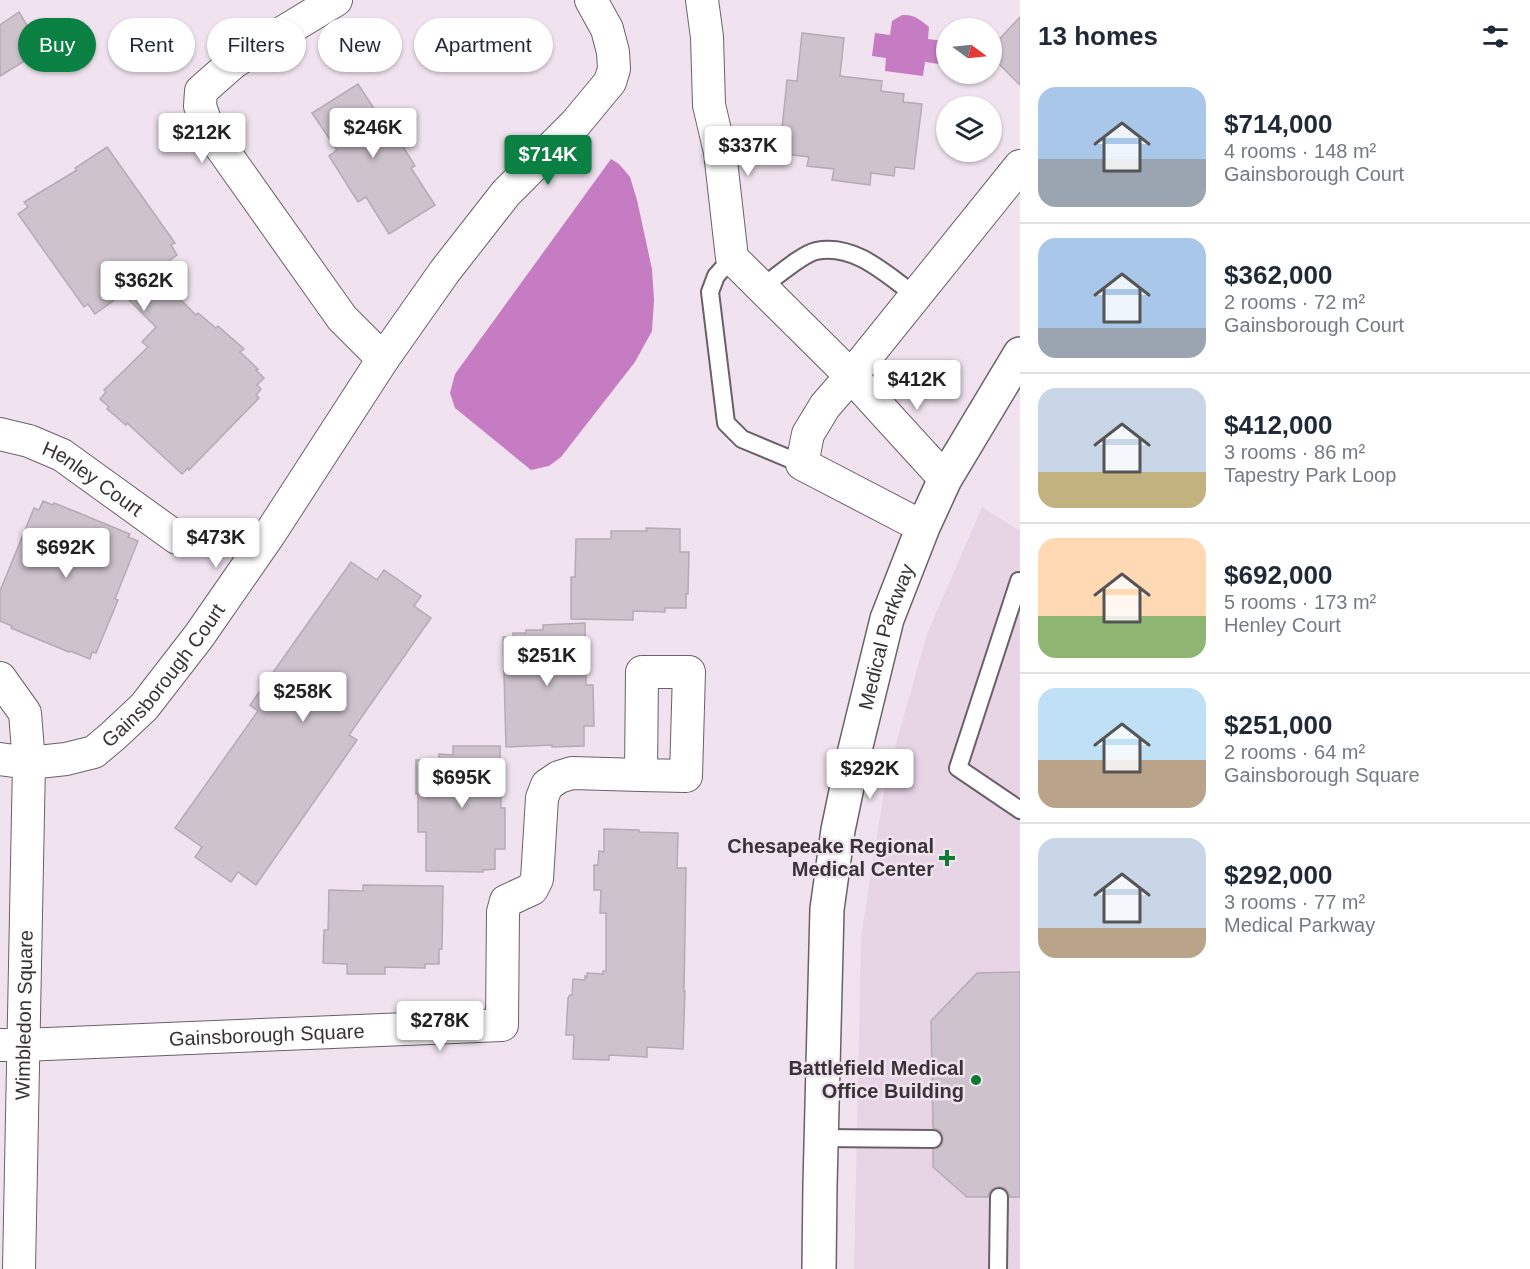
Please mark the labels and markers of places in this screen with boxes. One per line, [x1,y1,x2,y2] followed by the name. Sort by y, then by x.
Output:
[331,108,415,159] pin: $246K
[160,113,244,164] pin: $212K
[706,126,790,177] pin: $337K
[506,135,590,186] pin: $714K
[102,261,186,312] pin: $362K
[875,360,959,411] pin: $412K
[174,518,258,569] pin: $473K
[24,528,108,579] pin: $692K
[505,636,589,687] pin: $251K
[261,672,345,723] pin: $258K
[828,749,912,800] pin: $292K
[420,758,504,809] pin: $695K
[727,835,934,880] place label: Chesapeake Regional Medical Center
[938,849,956,867] marker: Chesapeake Regional Medical Center
[398,1001,482,1052] pin: $278K
[788,1057,964,1102] place label: Battlefield Medical Office Building
[969,1073,983,1087] marker: Battlefield Medical Office Building

